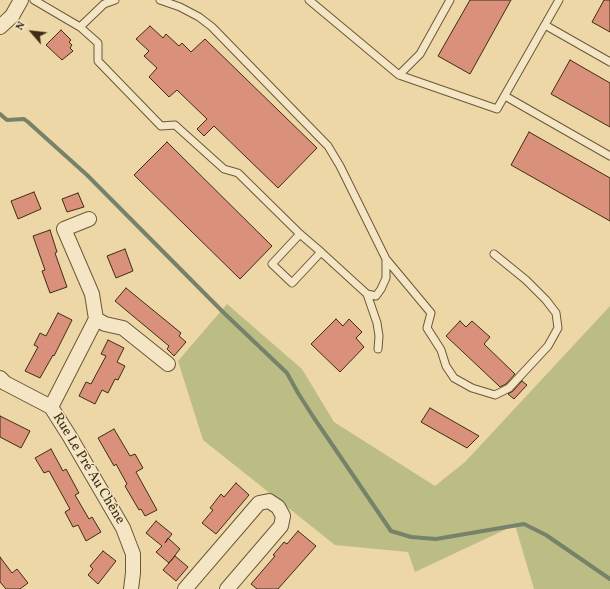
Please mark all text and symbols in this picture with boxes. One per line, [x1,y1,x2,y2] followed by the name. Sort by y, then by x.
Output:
[12,12,52,52] north arrow
[12,19,29,33] text: N
[48,410,128,528] street label: Rue Le Pré Au Chêne

